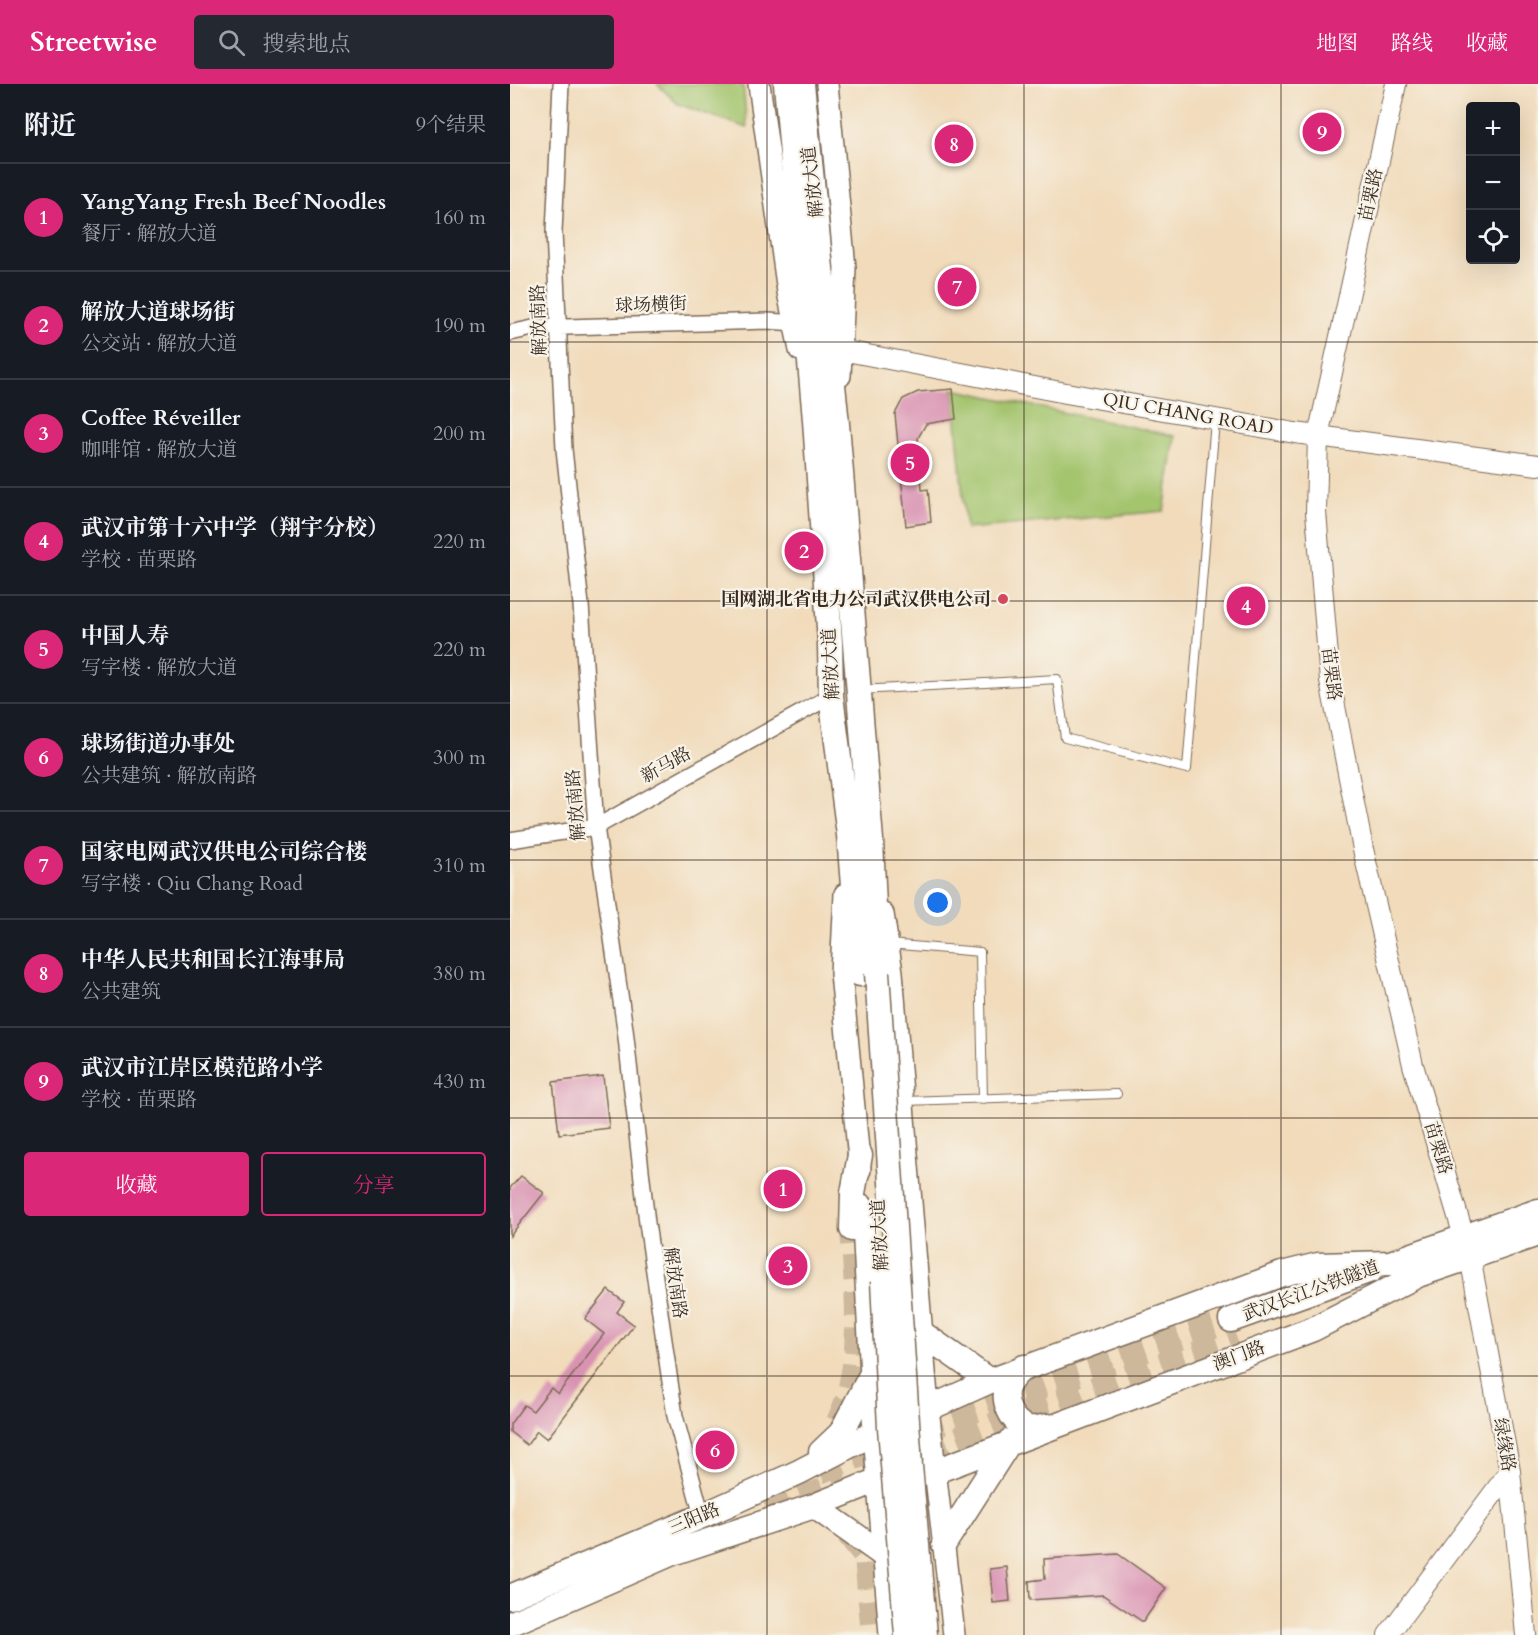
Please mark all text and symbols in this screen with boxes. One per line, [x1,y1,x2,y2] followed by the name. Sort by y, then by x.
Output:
[194,15,614,69] search box
[30,23,158,61] text: Streetwise
[215,26,248,59] icon: search
[263,29,351,59] text: 搜索地点
[1316,29,1358,58] text: 地图
[1391,29,1433,58] text: 路线
[1466,29,1508,58] text: 收藏
[1466,102,1520,264] map controls
[1466,102,1520,156] button: +
[24,108,76,143] text: 附近
[1302,110,1342,154] pin: 9
[416,111,486,138] text: 9个结果
[934,122,974,166] pin: 8
[796,145,830,219] street label: 解放大道
[1466,156,1520,210] button: −
[1353,166,1389,224] street label: 苗栗路
[81,187,386,217] text: YangYang Fresh Beef Noodles
[38,204,49,231] text: 1
[433,204,486,231] text: 160 m
[1466,210,1520,264] button: locate
[81,220,217,247] text: 餐厅 · 解放大道
[938,264,976,310] pin: 7
[525,284,553,356] street label: 解放南路
[615,291,687,319] street label: 球场横街
[81,297,235,327] text: 解放大道球场街
[38,312,49,339] text: 2
[433,312,486,339] text: 190 m
[81,330,237,357] text: 公交站 · 解放大道
[1101,387,1275,441] street label: QIU CHANG ROAD
[81,403,241,433] text: Coffee Réveiller
[38,420,49,447] text: 3
[433,420,486,447] text: 200 m
[81,436,237,463] text: 咖啡馆 · 解放大道
[890,440,930,485] pin: 5
[81,513,389,543] text: 武汉市第十六中学（翔宇分校）
[38,528,49,555] text: 4
[433,528,486,555] text: 220 m
[784,528,824,574] pin: 2
[81,546,197,573] text: 学校 · 苗栗路
[1226,584,1266,628] pin: 4
[721,587,991,612] place label: 国网湖北省电力公司武汉供电公司
[996,592,1010,606] marker: 国网湖北省电力公司武汉供电公司
[81,621,169,651] text: 中国人寿
[817,627,845,701] street label: 解放大道
[38,636,49,663] text: 5
[433,636,486,663] text: 220 m
[1315,646,1347,702] street label: 苗栗路
[81,654,237,681] text: 写字楼 · 解放大道
[81,729,235,759] text: 球场街道办事处
[636,741,696,789] street label: 新马路
[38,744,49,771] text: 6
[433,744,486,771] text: 300 m
[81,762,257,789] text: 公共建筑 · 解放南路
[560,768,592,842] street label: 解放南路
[81,837,367,867] text: 国家电网武汉供电公司综合楼
[38,852,49,879] text: 7
[433,852,486,879] text: 310 m
[81,870,303,897] text: 写字楼 · Qiu Chang Road
[923,888,952,917] your location
[81,945,345,975] text: 中华人民共和国长江海事局
[38,960,49,987] text: 8
[433,960,486,987] text: 380 m
[81,978,161,1005] text: 公共建筑
[81,1053,323,1083] text: 武汉市江岸区模范路小学
[38,1068,49,1095] text: 9
[433,1068,486,1095] text: 430 m
[81,1086,197,1113] text: 学校 · 苗栗路
[1418,1119,1458,1177] street label: 苗栗路
[24,1152,249,1216] button: 收藏
[261,1152,486,1216] button: 分享
[764,1166,802,1212] pin: 1
[866,1198,894,1272] street label: 解放大道
[768,1244,808,1288] pin: 3
[658,1246,692,1320] street label: 解放南路
[1239,1255,1383,1327] street label: 武汉长江公铁隧道
[1209,1335,1269,1377] street label: 澳门路
[1487,1416,1521,1474] street label: 绿缘路
[696,1428,734,1472] pin: 6
[664,1497,724,1541] street label: 三阳路

